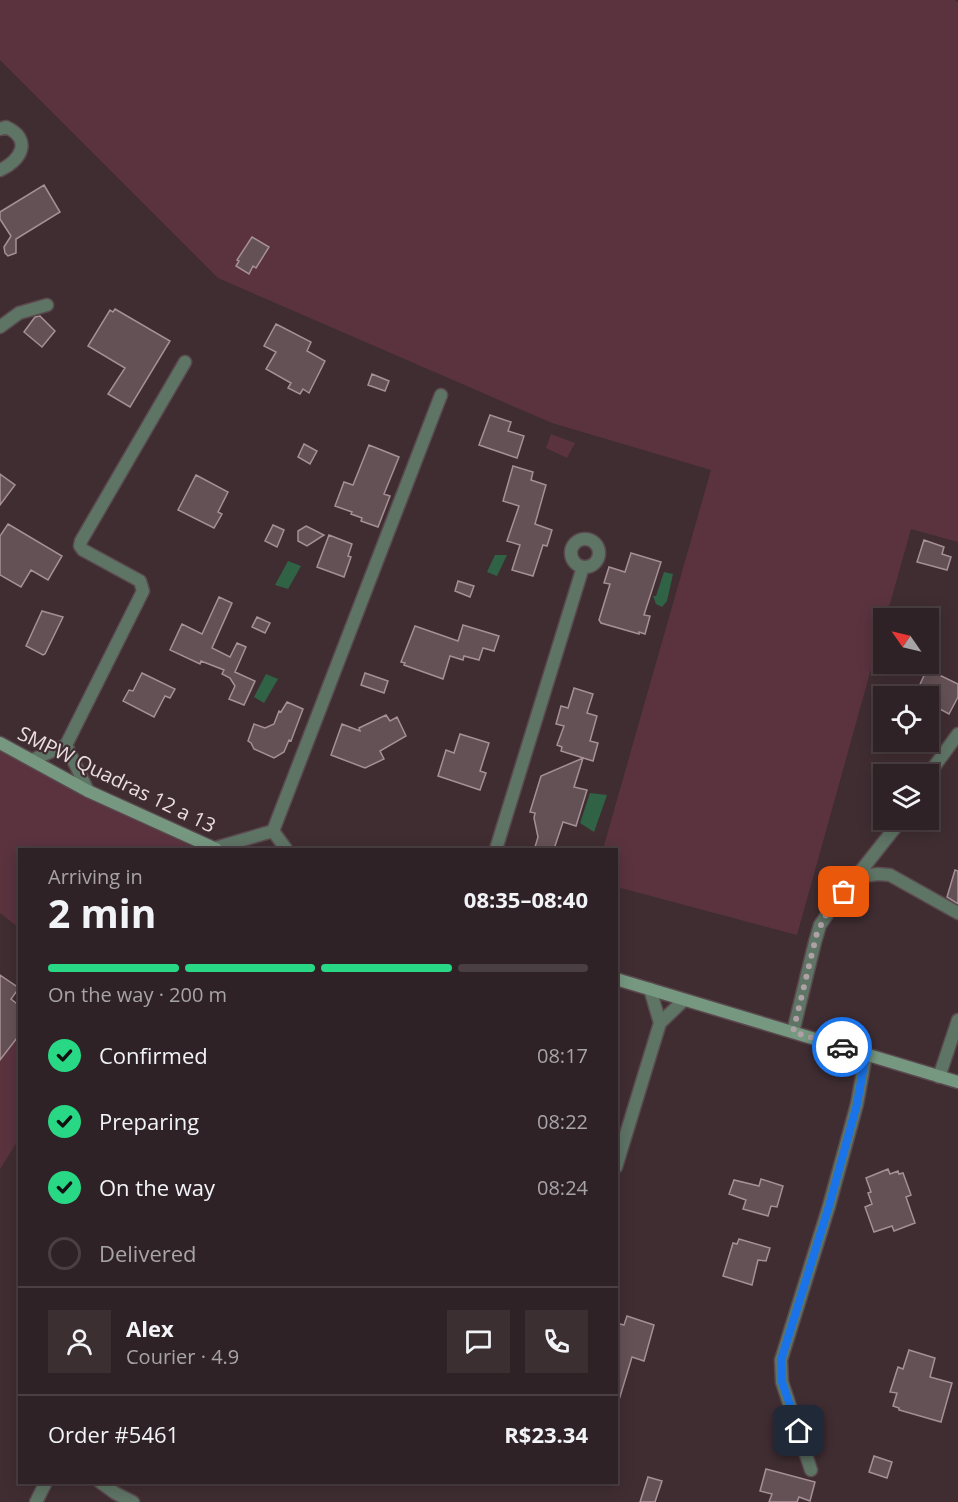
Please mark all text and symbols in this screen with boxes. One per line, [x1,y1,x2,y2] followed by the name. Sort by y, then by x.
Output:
[873,608,939,674] north arrow
[873,608,939,830] map controls
[873,686,939,752] button: locate
[14,719,220,839] street label: SMPW Quadras 12 a 13
[873,764,939,830] button: layers
[48,863,143,890] text: Arriving in
[818,866,869,917] pin
[827,875,860,908] icon: bag
[464,884,588,914] text: 08:35–08:40
[48,886,156,939] text: 2 min
[48,981,227,1008] text: On the way · 200 m
[812,1017,872,1077] courier
[826,1031,859,1064] icon: car
[48,1039,81,1072] icon: check
[99,1040,208,1070] text: Confirmed
[537,1042,588,1069] text: 08:17
[48,1105,81,1138] icon: check
[99,1106,199,1136] text: Preparing
[537,1108,588,1135] text: 08:22
[48,1171,81,1204] icon: check
[99,1172,215,1202] text: On the way
[537,1174,588,1201] text: 08:24
[99,1238,197,1268] text: Delivered
[48,1310,111,1373] button: person
[447,1310,510,1373] button: chat
[525,1310,588,1373] button: phone
[126,1313,174,1343] text: Alex
[126,1343,239,1370] text: Courier · 4.9
[773,1405,824,1456] pin
[782,1414,815,1447] icon: home
[48,1419,179,1449] text: Order #5461
[504,1419,588,1449] text: R$23.34

